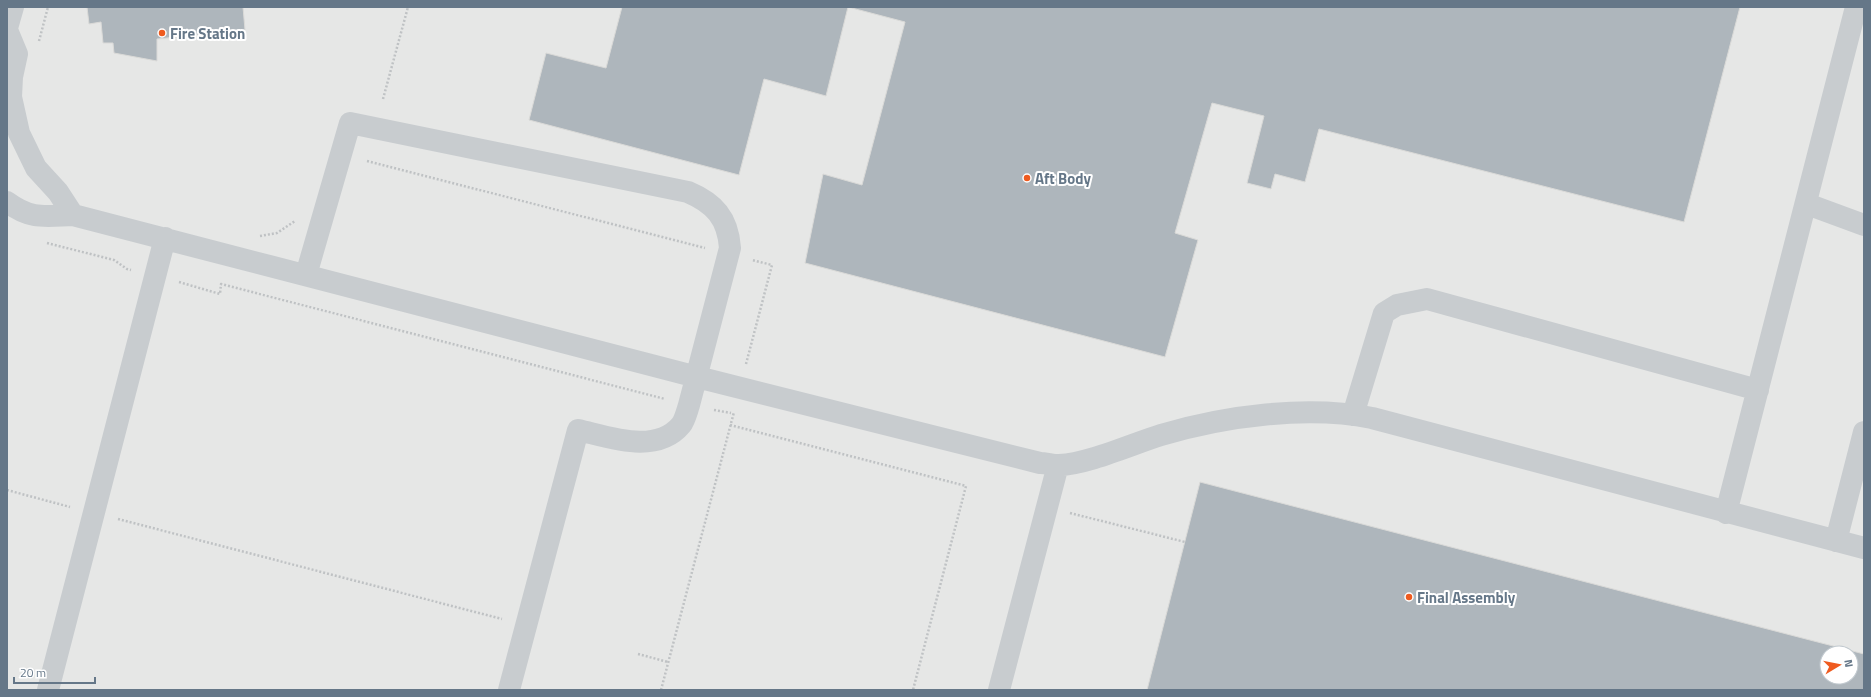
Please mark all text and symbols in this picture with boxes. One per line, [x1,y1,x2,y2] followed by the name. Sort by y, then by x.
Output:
[170,22,245,45] place label: Fire Station
[157,28,167,38] marker: Fire Station
[1035,167,1091,190] place label: Aft Body
[1022,173,1032,183] marker: Aft Body
[1417,586,1516,609] place label: Final Assembly
[1404,592,1414,602] marker: Final Assembly
[1819,645,1859,685] north arrow
[1840,658,1857,668] text: N
[14,659,95,685] scale bar
[20,663,46,682] text: 20 m

